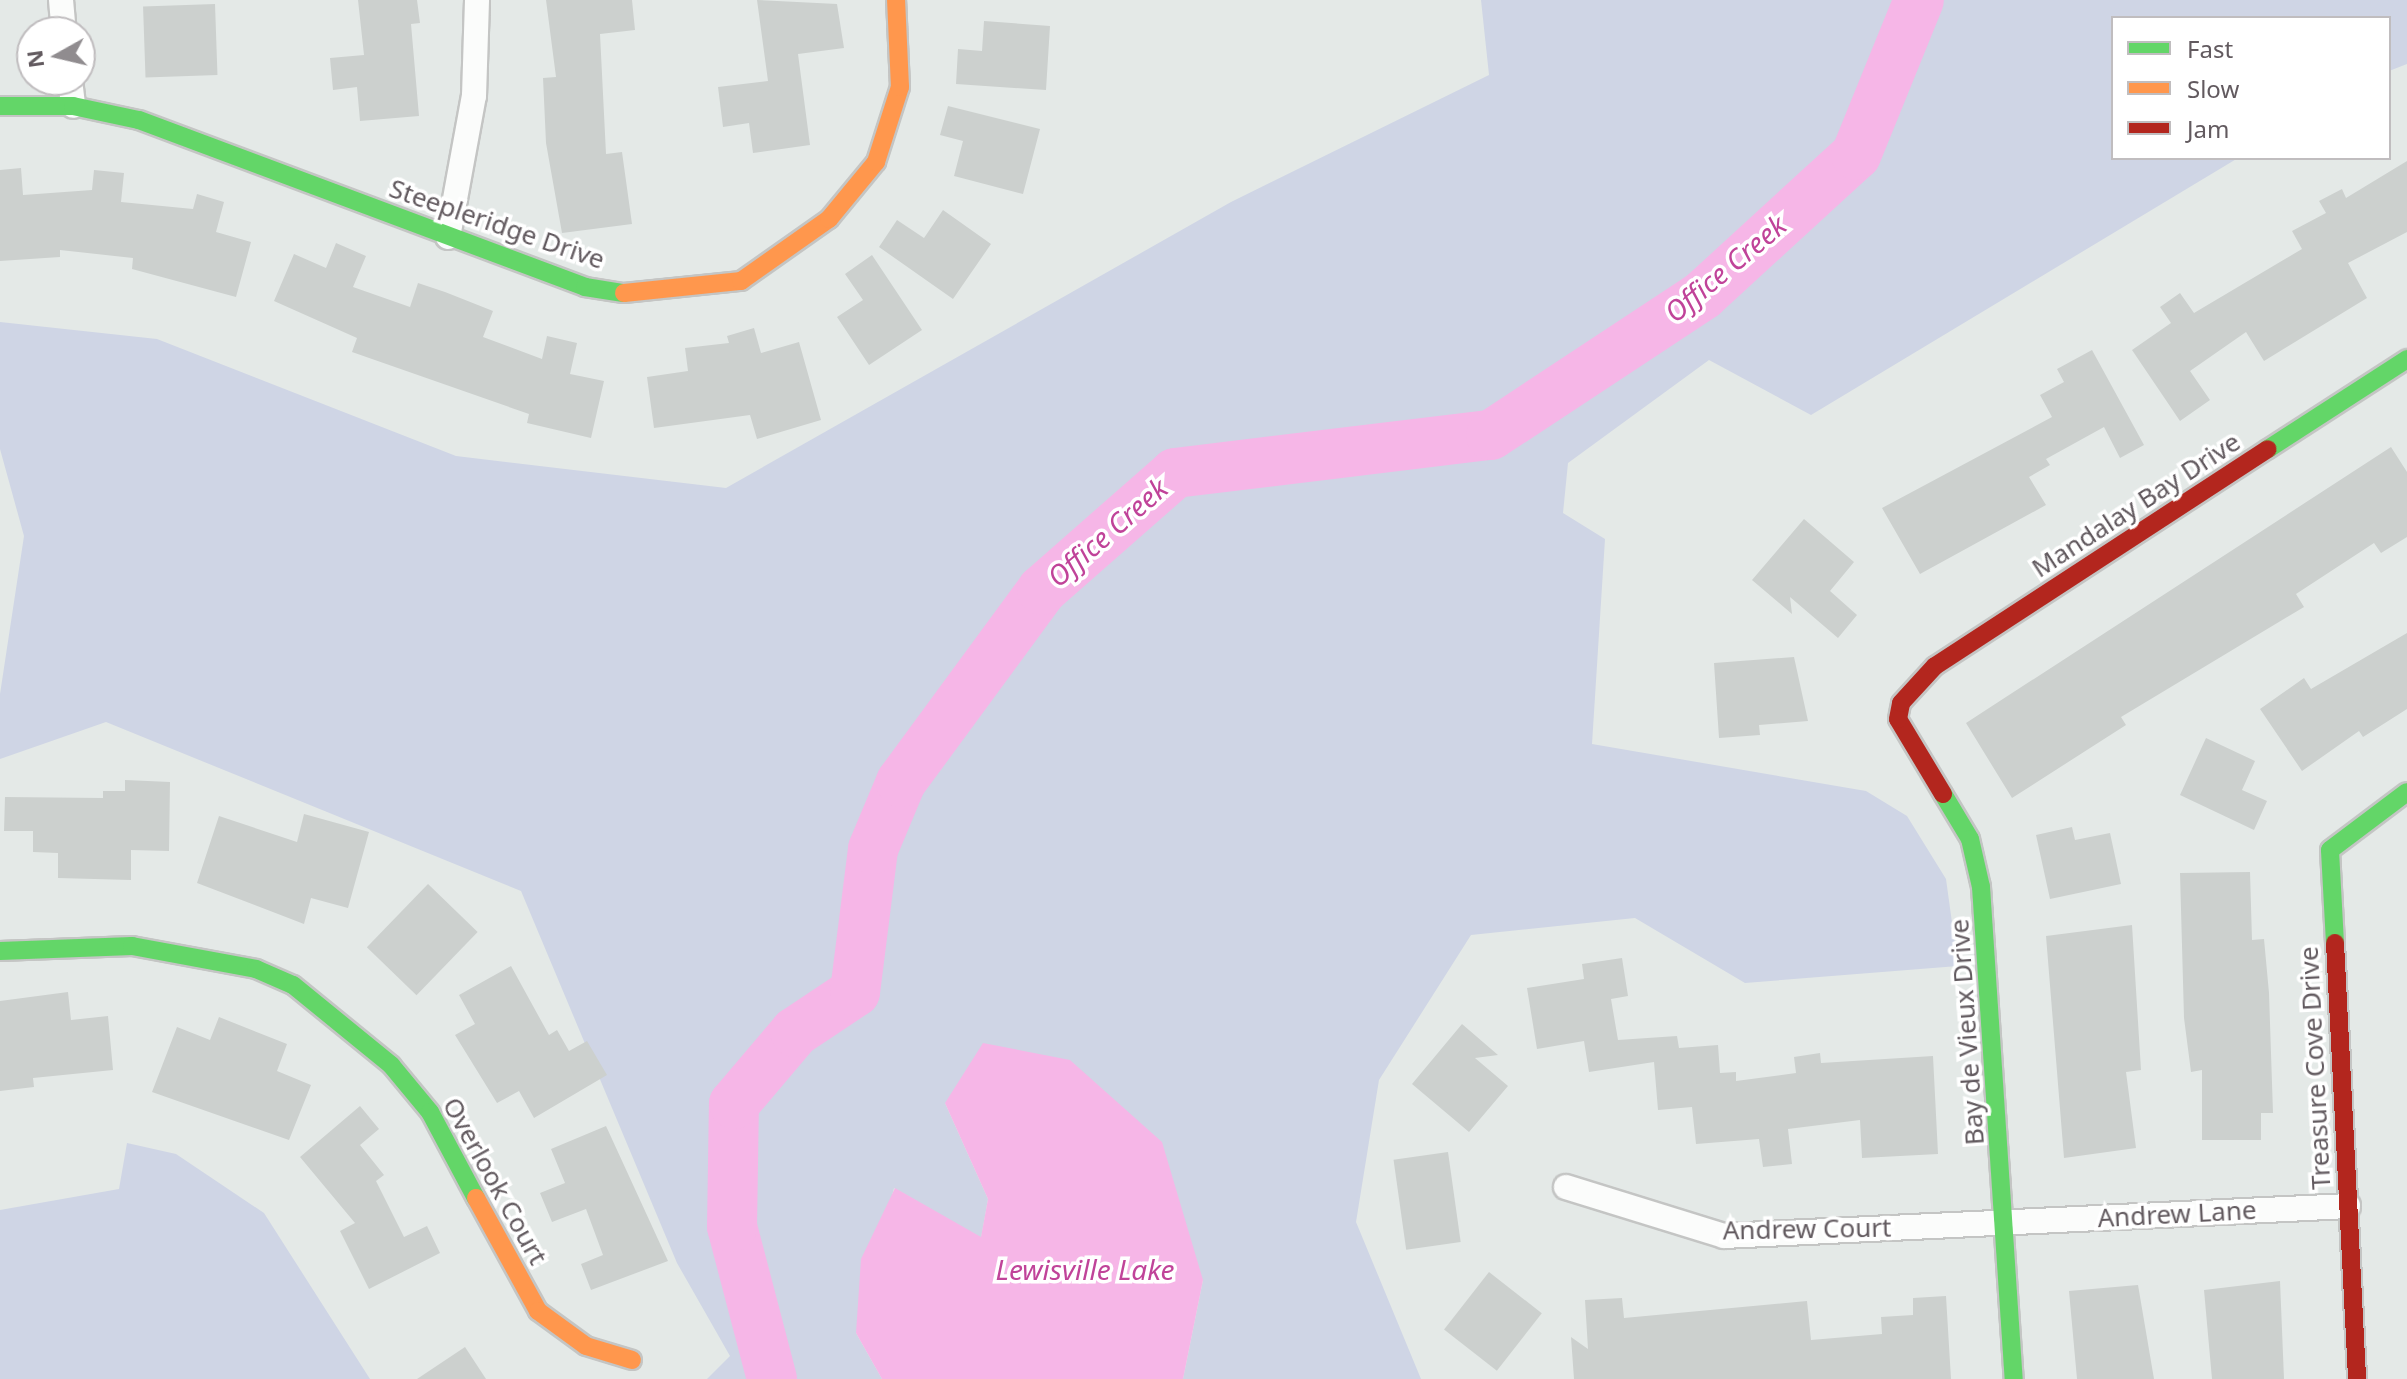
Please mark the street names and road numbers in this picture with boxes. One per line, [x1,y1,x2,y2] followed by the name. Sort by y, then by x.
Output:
[385,173,609,275] street label: Steepleridge Drive
[2026,426,2246,584] street label: Mandalay Bay Drive
[1944,918,1990,1146] street label: Bay de Vieux Drive
[2293,946,2337,1190] street label: Treasure Cove Drive
[436,1092,554,1270] street label: Overlook Court
[2097,1194,2257,1234] street label: Andrew Lane
[1722,1212,1892,1246] street label: Andrew Court

